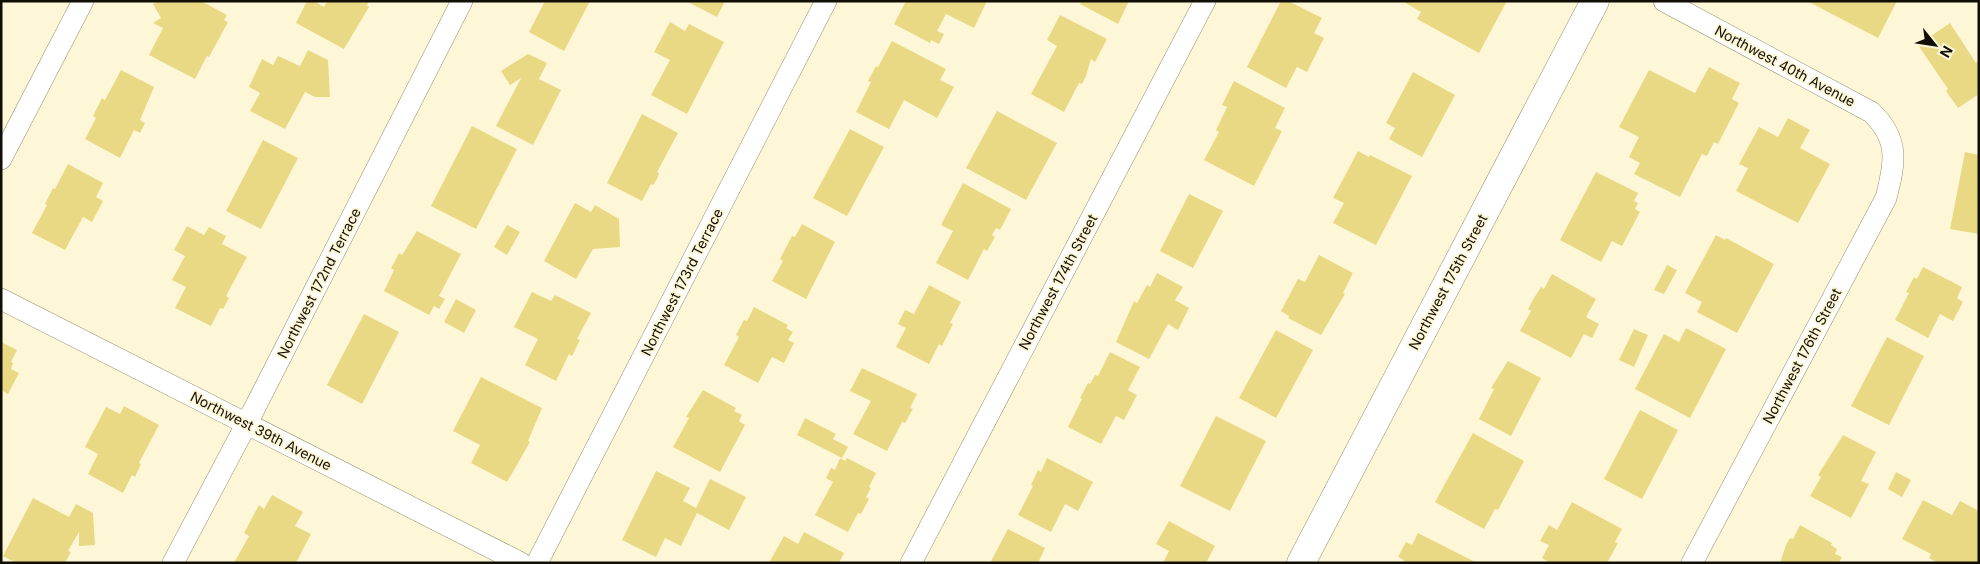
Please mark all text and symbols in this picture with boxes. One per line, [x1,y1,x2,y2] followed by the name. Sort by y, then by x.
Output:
[1910,20,1960,70] north arrow
[1712,21,1858,110] street label: Northwest 40th Avenue
[1937,43,1957,61] text: N
[273,205,364,361] street label: Northwest 172nd Terrace
[637,205,726,358] street label: Northwest 173rd Terrace
[1015,211,1101,352] street label: Northwest 174th Street
[1405,211,1491,352] street label: Northwest 175th Street
[1759,285,1845,426] street label: Northwest 176th Street
[188,388,335,474] street label: Northwest 39th Avenue

